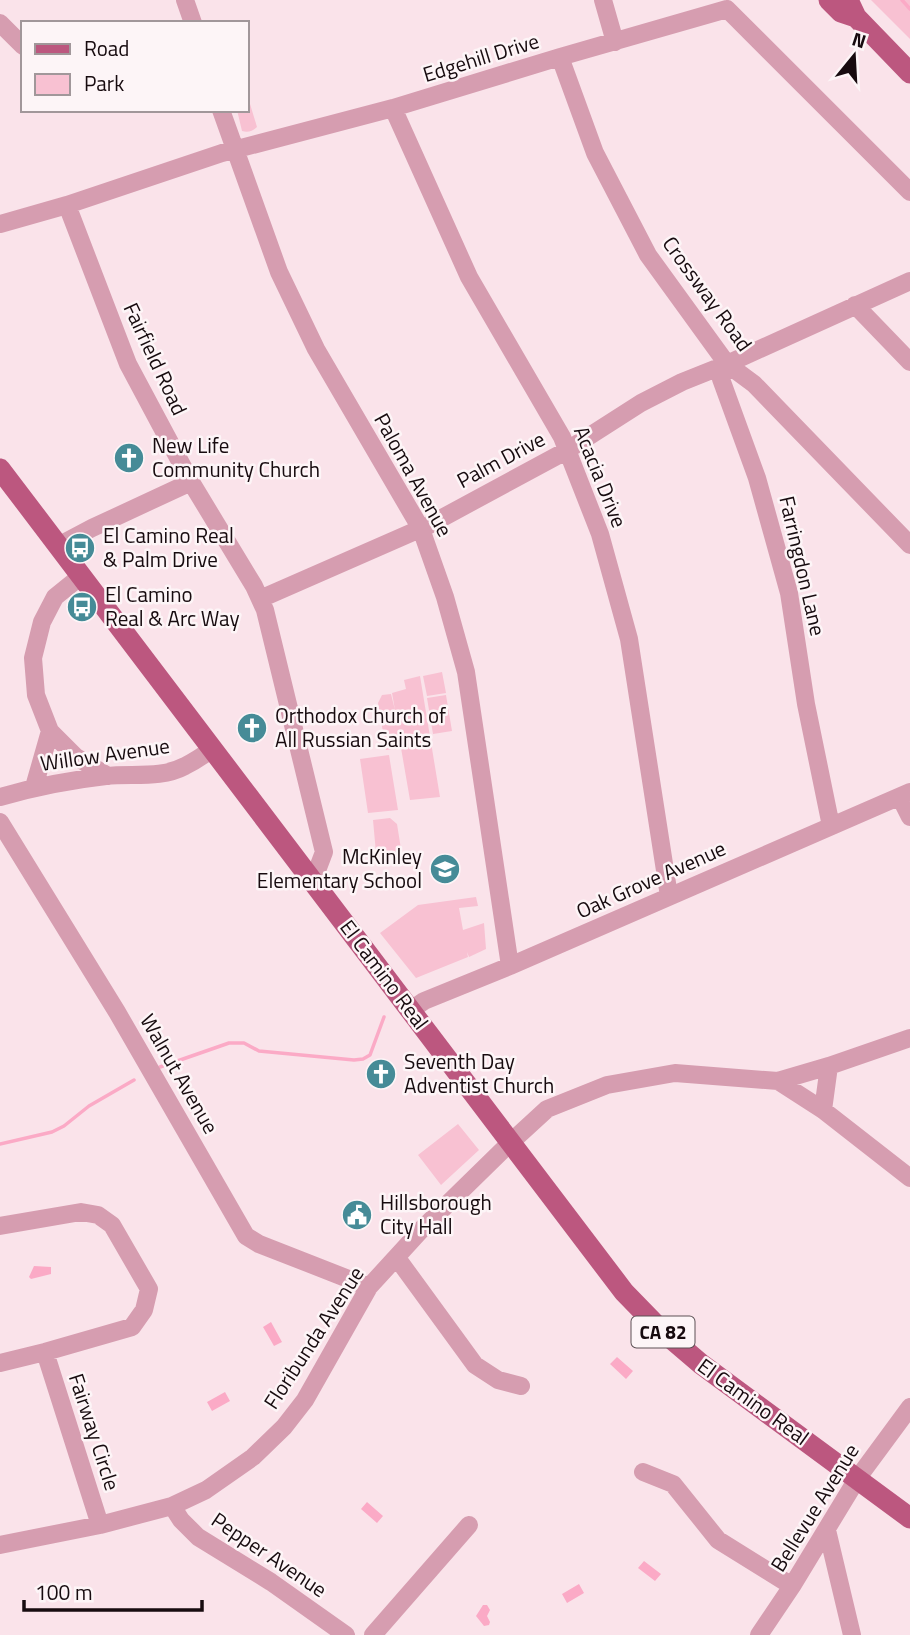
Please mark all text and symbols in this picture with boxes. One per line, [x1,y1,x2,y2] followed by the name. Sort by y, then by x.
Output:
[21,21,248,112] legend
[819,21,889,91] north arrow
[419,24,543,90] street label: Edgehill Drive
[849,24,870,55] text: N
[84,32,129,64] text: Road
[84,67,124,99] text: Park
[655,229,761,358] street label: Crossway Road
[116,297,196,420] street label: Fairfield Road
[367,407,461,542] street label: Paloma Avenue
[566,421,636,532] street label: Acacia Drive
[451,422,550,496] street label: Palm Drive
[152,429,320,485] place label: New Life Community Church
[112,441,146,475] church icon: New Life Community Church
[771,493,835,639] street label: Farringdon Lane
[103,519,234,575] place label: El Camino Real & Palm Drive
[63,531,97,565] bus stop icon: El Camino Real & Palm Drive
[105,578,240,634] place label: El Camino Real & Arc Way
[65,590,99,624] bus stop icon: El Camino Real & Arc Way
[275,699,446,755] place label: Orthodox Church of All Russian Saints
[235,711,269,745] church icon: Orthodox Church of All Russian Saints
[38,729,172,779] street label: Willow Avenue
[571,832,731,926] street label: Oak Grove Avenue
[257,840,422,896] place label: McKinley Elementary School
[428,852,462,886] school or university icon: McKinley Elementary School
[333,912,437,1036] street label: El Camino Real
[133,1008,227,1139] street label: Walnut Avenue
[404,1045,554,1101] place label: Seventh Day Adventist Church
[364,1057,398,1091] church icon: Seventh Day Adventist Church
[380,1186,492,1242] place label: Hillsborough City Hall
[340,1198,374,1232] public building icon: Hillsborough City Hall
[255,1260,371,1415] street label: Floribunda Avenue
[632,1316,694,1348] road number: CA 82
[691,1350,816,1453] street label: El Camino Real
[61,1369,129,1494] street label: Fairway Circle
[762,1437,866,1578] street label: Bellevue Avenue
[205,1504,334,1605] street label: Pepper Avenue
[24,1568,203,1612] scale bar
[35,1576,92,1608] text: 100 m

